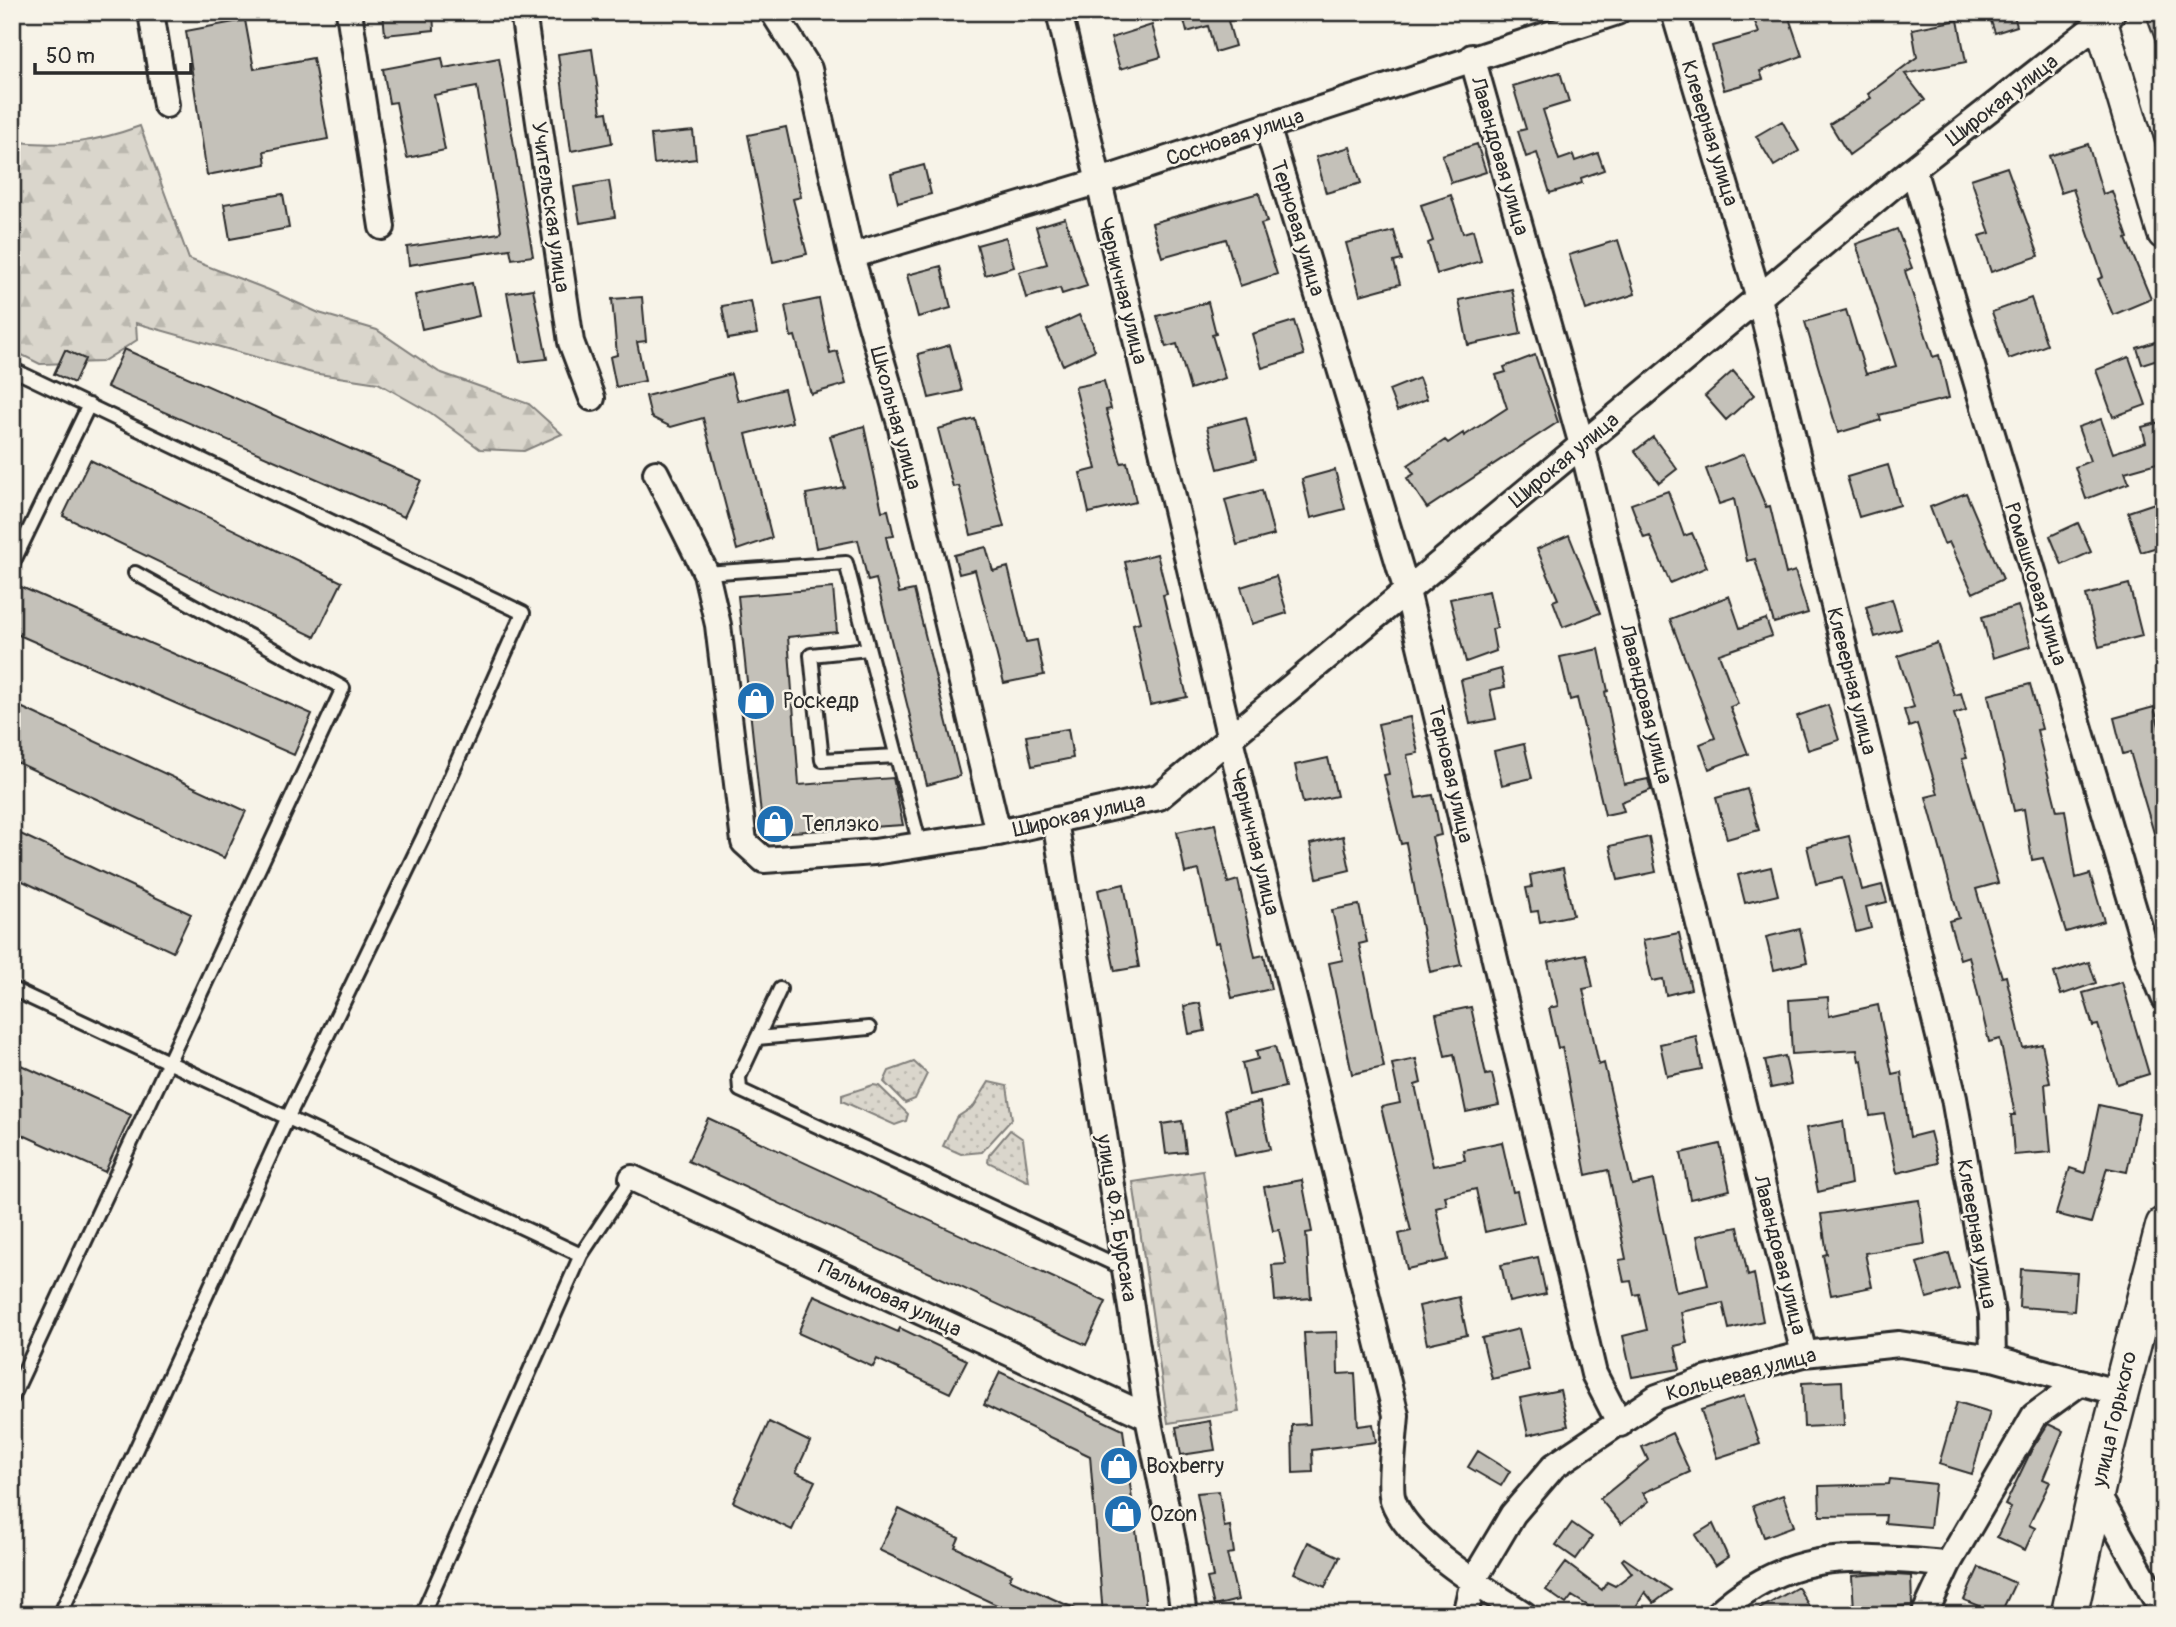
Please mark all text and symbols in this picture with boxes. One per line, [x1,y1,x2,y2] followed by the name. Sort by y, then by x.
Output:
[35,32,191,76] scale bar
[46,43,95,70] text: 50 m
[1941,48,2064,153] street label: Широкая улица
[1675,57,1745,209] street label: Клеверная улица
[1464,73,1535,239] street label: Лавандовая улица
[1163,102,1308,172] street label: Сосновая улица
[525,120,576,294] street label: Учительская улица
[1264,157,1331,299] street label: Терновая улица
[1091,215,1154,367] street label: Черничная улица
[863,344,928,493] street label: Школьная улица
[1504,407,1625,514] street label: Широкая улица
[1998,499,2073,669] street label: Ромашковая улица
[1820,605,1883,758] street label: Клеверная улица
[1612,620,1678,787] street label: Лавандовая улица
[735,680,777,722] shop icon: Роскедр
[783,688,859,715] place label: Роскедр
[1422,703,1479,846] street label: Терновая улица
[1223,766,1286,918] street label: Черничная улица
[1010,787,1148,844] street label: Широкая улица
[754,803,796,845] shop icon: Теплэко
[802,811,879,838] place label: Теплэко
[1090,1131,1143,1304] street label: улица Ф.Я. Бурсака
[1950,1157,2003,1311] street label: Клеверная улица
[1746,1171,1812,1338] street label: Лавандовая улица
[814,1253,966,1343] street label: Пальмовая улица
[1663,1341,1819,1408] street label: Кольцевая улица
[2086,1349,2143,1491] street label: улица Горького
[1098,1445,1140,1487] shop icon: Boxberry
[1146,1453,1224,1480] place label: Boxberry
[1102,1493,1144,1535] shop icon: Ozon
[1150,1501,1197,1528] place label: Ozon

